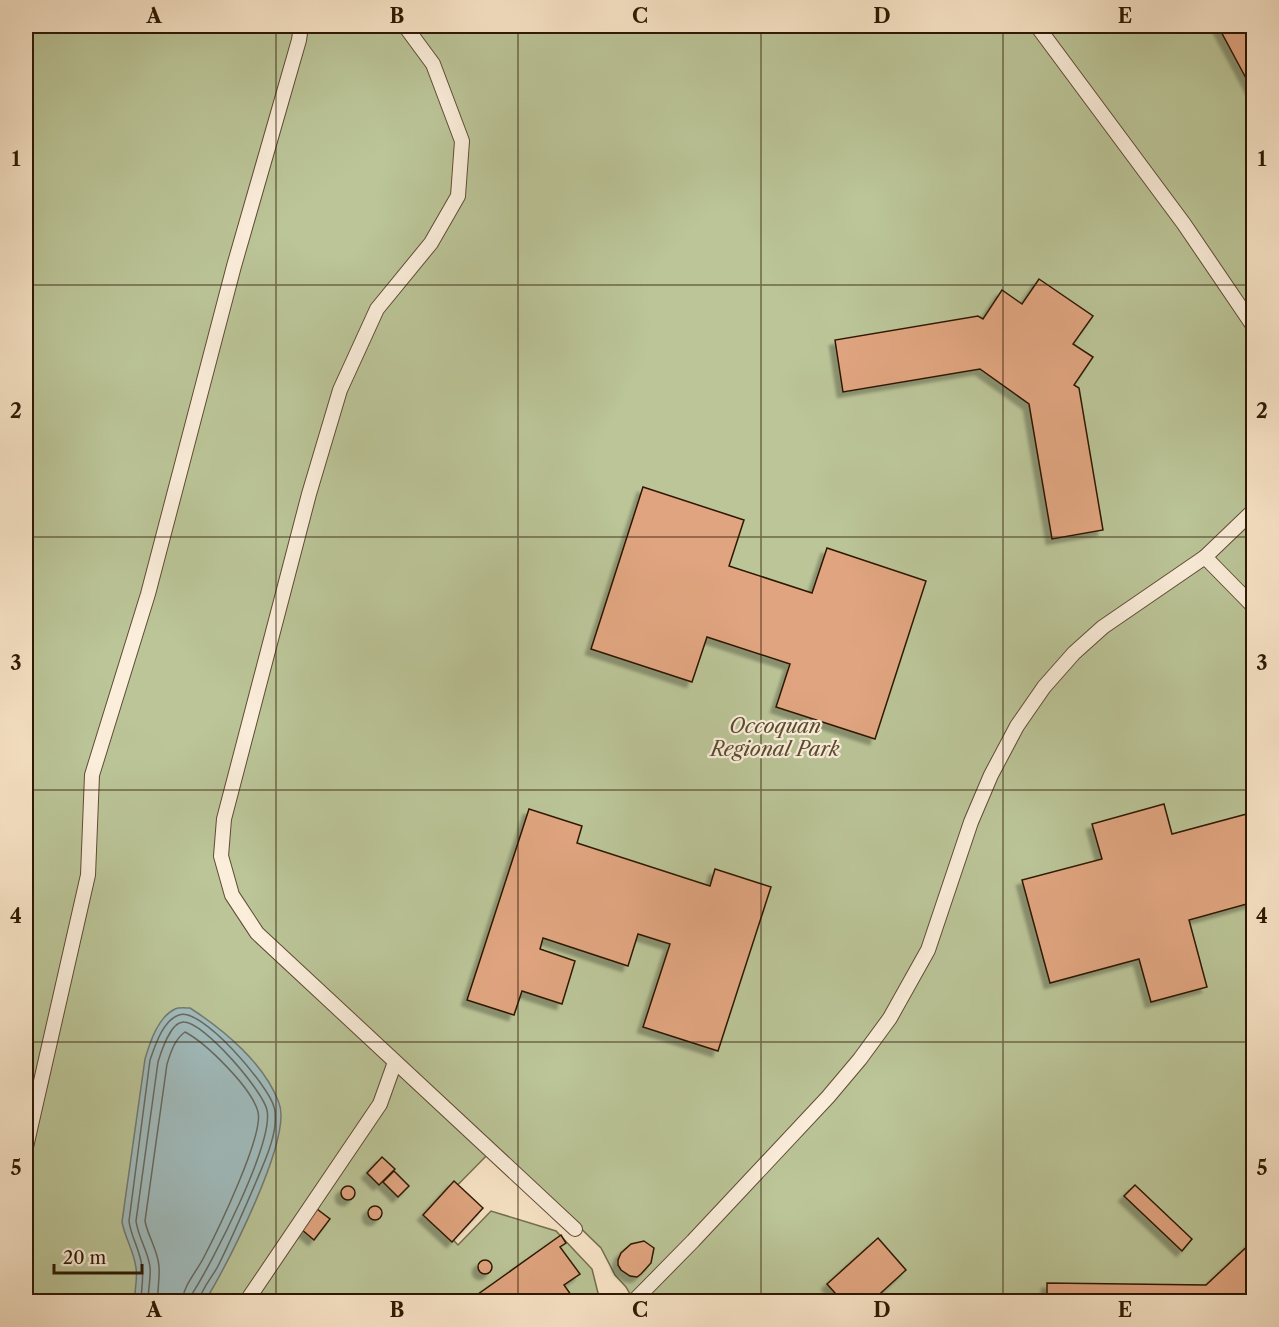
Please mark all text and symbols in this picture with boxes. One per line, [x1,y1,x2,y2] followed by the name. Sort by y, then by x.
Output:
[145,4,162,28] text: A
[390,4,405,28] text: B
[632,4,648,28] text: C
[873,4,891,28] text: D
[1118,4,1132,28] text: E
[12,147,21,171] text: 1
[1258,147,1267,171] text: 1
[10,399,22,423] text: 2
[1256,399,1268,423] text: 2
[10,651,22,675] text: 3
[1256,651,1268,675] text: 3
[708,714,840,761] park label: Occoquan Regional Park
[10,904,22,928] text: 4
[1256,904,1268,928] text: 4
[10,1156,22,1180] text: 5
[1256,1156,1268,1180] text: 5
[54,1237,142,1275] scale bar
[63,1247,107,1269] text: 20 m
[145,1298,162,1322] text: A
[390,1298,405,1322] text: B
[632,1298,648,1322] text: C
[873,1298,891,1322] text: D
[1118,1298,1132,1322] text: E

